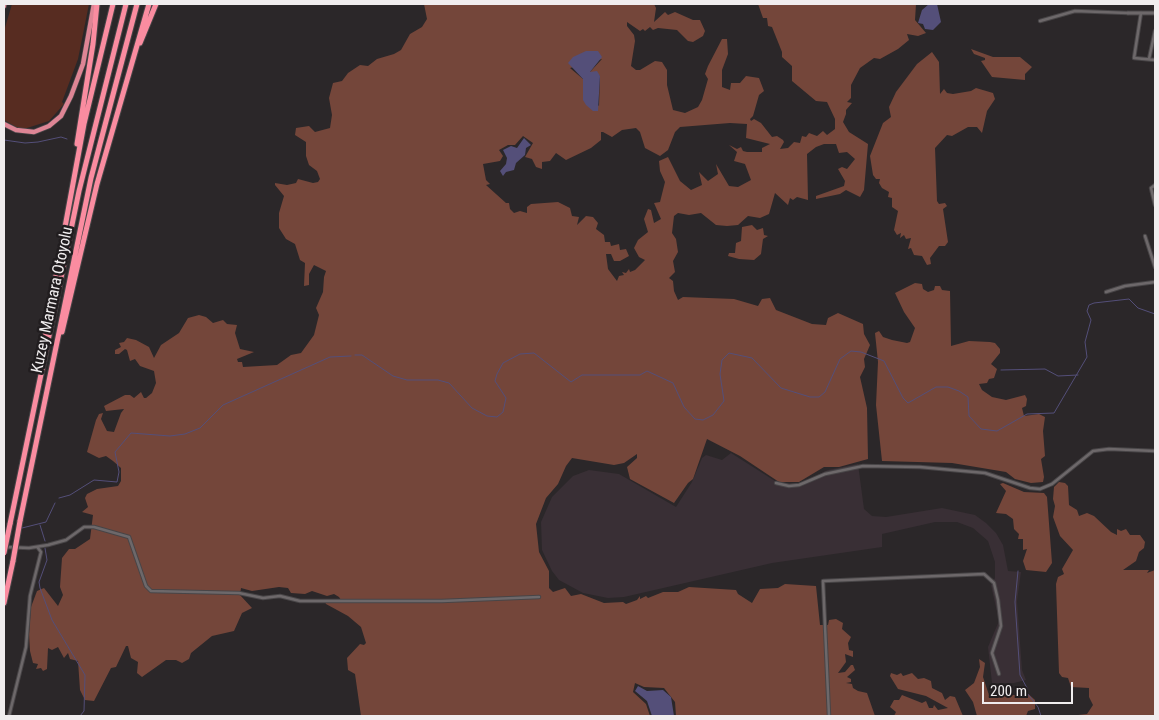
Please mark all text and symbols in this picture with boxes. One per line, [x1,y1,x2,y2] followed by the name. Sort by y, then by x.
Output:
[28,225,78,375] street label: Kuzey Marmara Otoyolu
[984,672,1075,704] scale bar
[990,682,1027,700] text: 200 m

